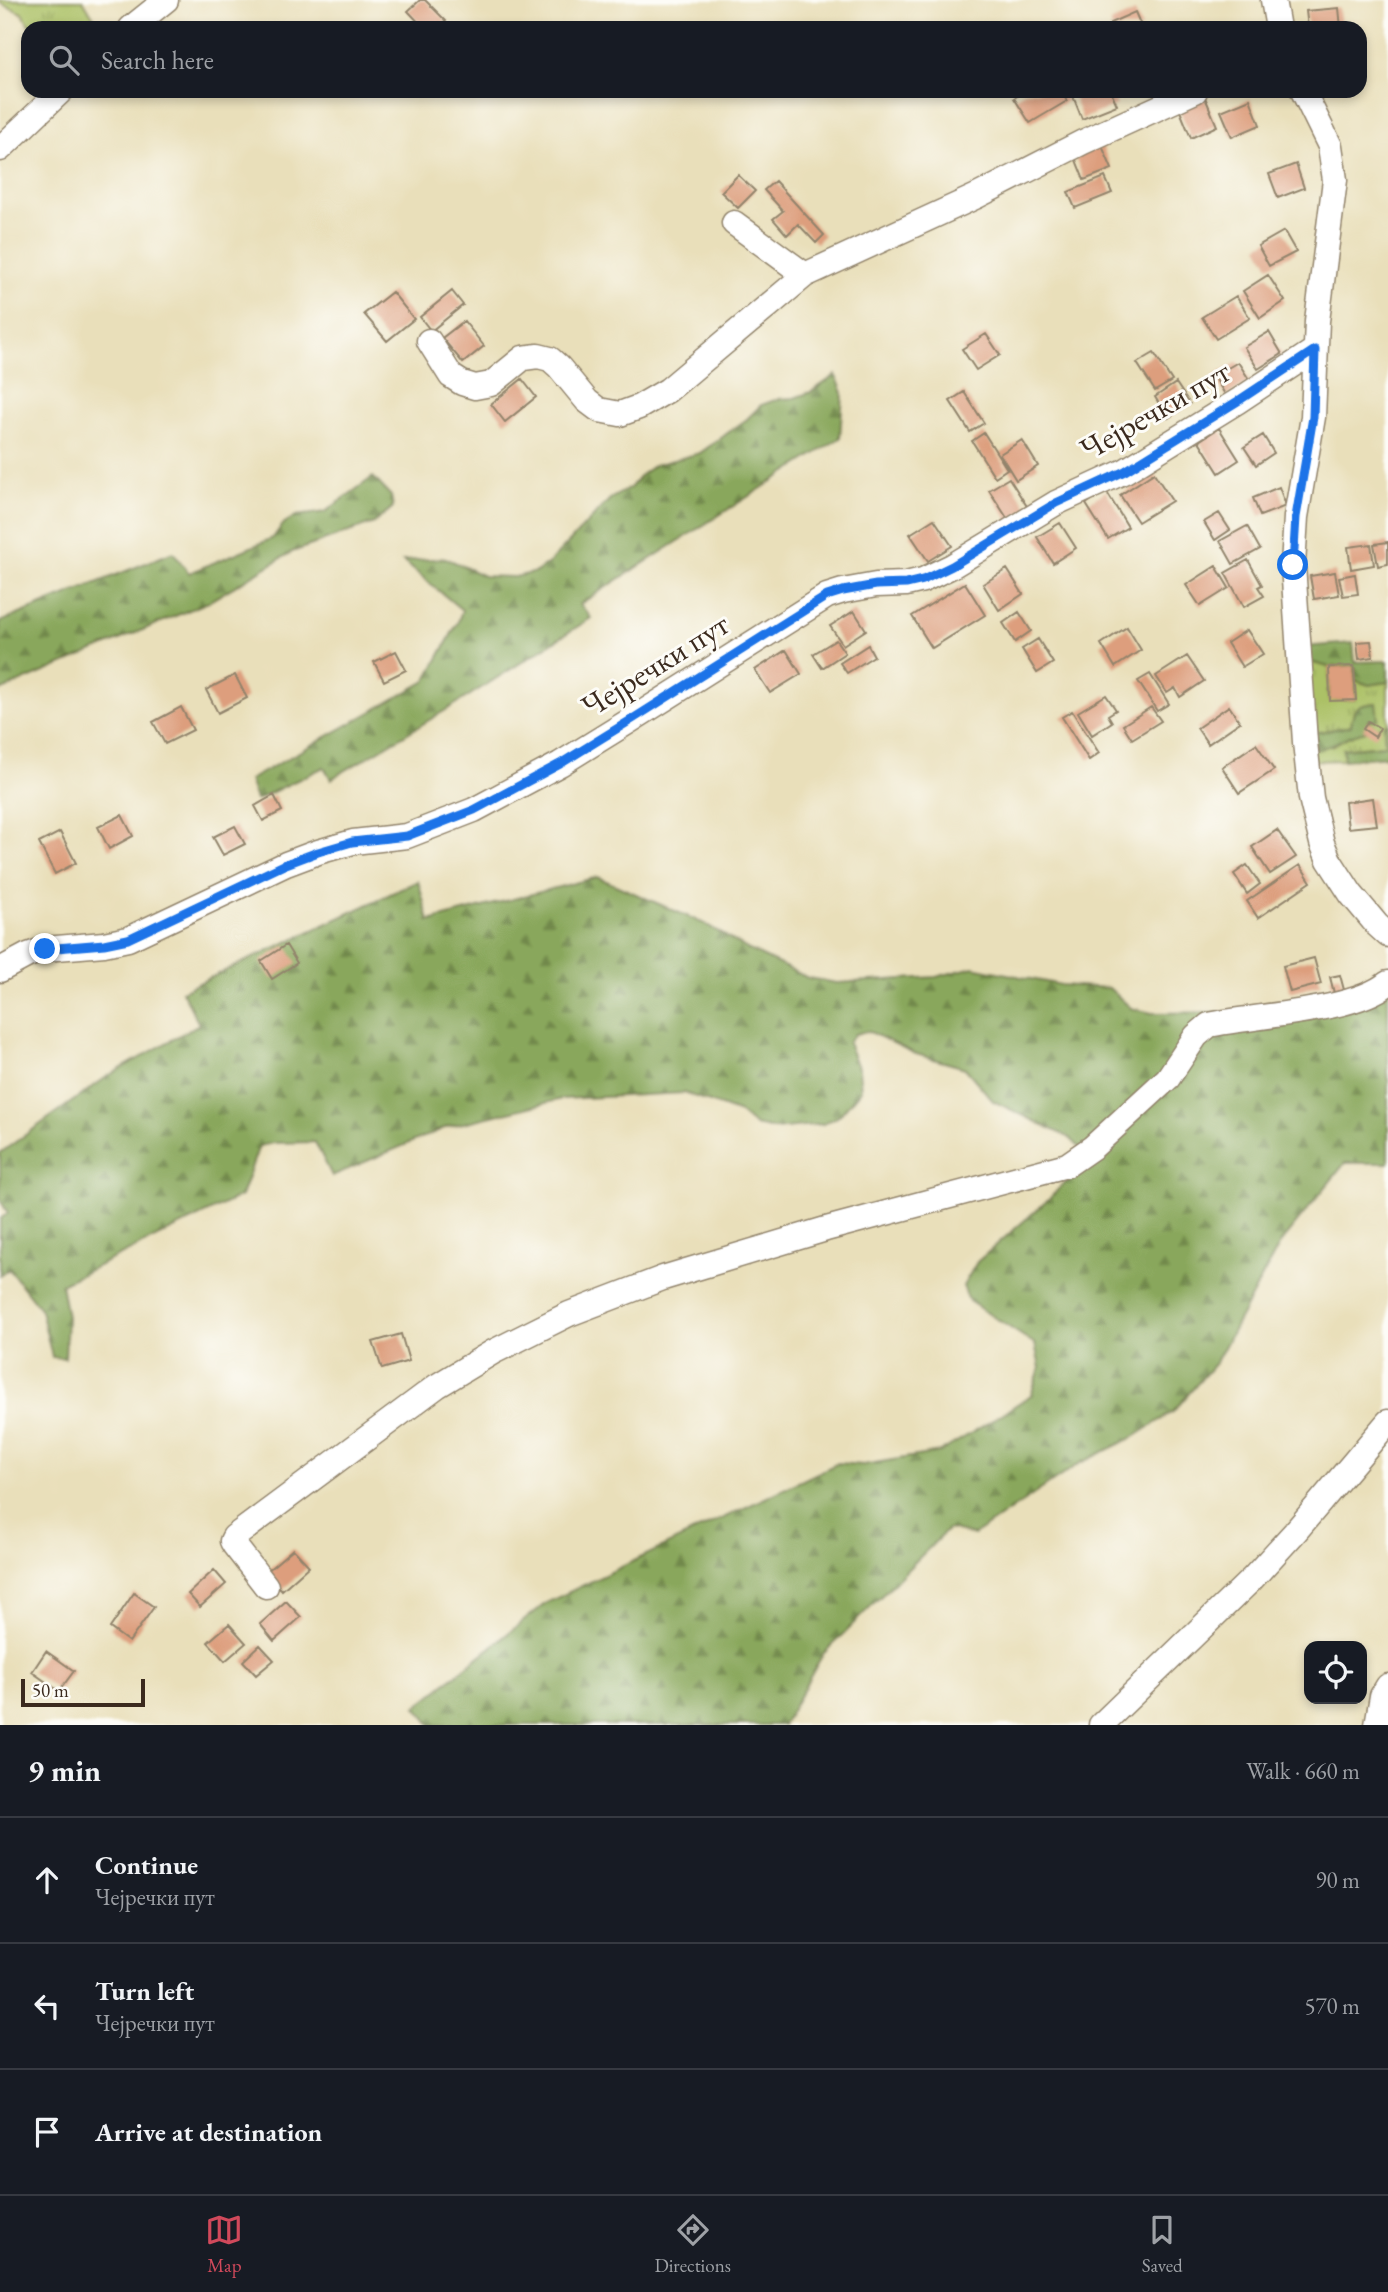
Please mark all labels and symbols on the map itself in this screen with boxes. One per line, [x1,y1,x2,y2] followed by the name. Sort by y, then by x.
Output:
[1072,350,1238,470] street label: Чејречки пут
[1277,549,1308,580] route start
[573,603,737,727] street label: Чејречки пут
[29,933,60,964] route end
[21,1676,145,1708] scale bar

